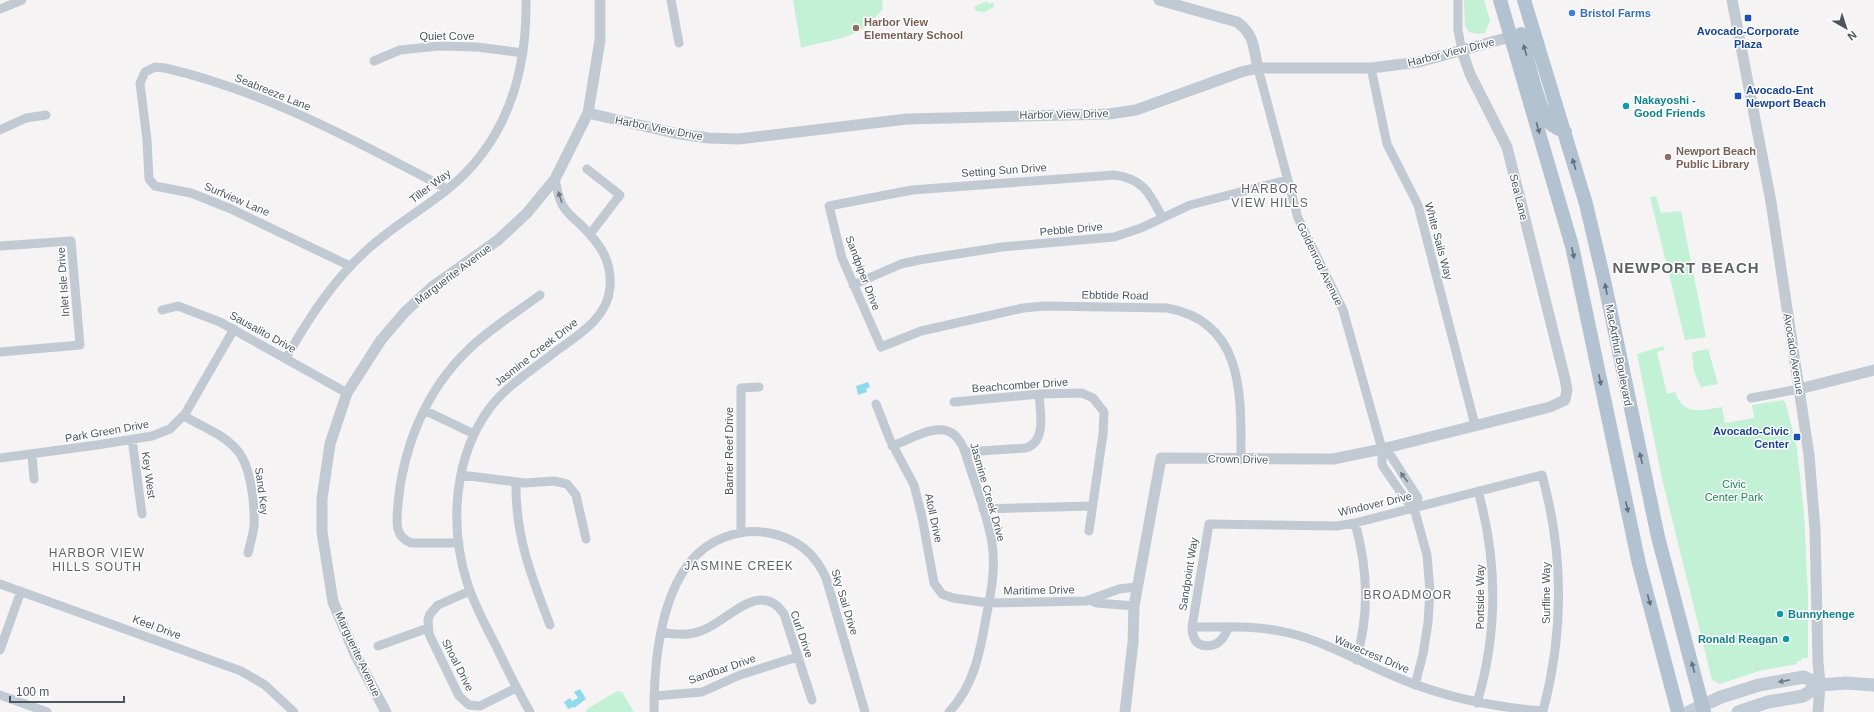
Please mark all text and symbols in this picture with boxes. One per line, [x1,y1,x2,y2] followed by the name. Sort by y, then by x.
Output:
[1580,7,1651,19] place label: Bristol Farms
[1567,8,1577,18] marker: Bristol Farms
[1826,8,1866,48] north arrow
[1743,13,1753,23] marker: Avocado-Corporate Plaza
[864,16,963,41] place label: Harbor View Elementary School
[851,23,861,33] marker: Harbor View Elementary School
[1697,25,1799,50] place label: Avocado-Corporate Plaza
[1845,29,1859,43] text: N
[419,30,475,42] street label: Quiet Cove
[1406,35,1496,69] street label: Harbor View Drive
[1522,44,1528,56] one-way arrow
[233,71,313,113] street label: Seabreeze Lane
[1746,84,1826,109] place label: Avocado-Ent Newport Beach
[1733,91,1743,101] marker: Avocado-Ent Newport Beach
[1634,94,1706,119] place label: Nakayoshi - Good Friends
[1621,101,1631,111] marker: Nakayoshi - Good Friends
[1019,107,1109,121] street label: Harbor View Drive
[614,114,704,142] street label: Harbor View Drive
[1535,122,1541,134] one-way arrow
[1676,145,1756,170] place label: Newport Beach Public Library
[1663,152,1673,162] marker: Newport Beach Public Library
[1571,157,1577,169] one-way arrow
[961,161,1047,179] street label: Setting Sun Drive
[407,166,453,205] street label: Tiller Way
[1507,173,1531,221] street label: Sea Lane
[203,180,271,218] street label: Surfview Lane
[1231,182,1309,210] district label: HARBOR VIEW HILLS
[557,191,563,203] one-way arrow
[1423,201,1455,282] street label: White Sails Way
[1039,220,1103,238] street label: Pebble Drive
[1295,221,1345,307] street label: Goldenrod Avenue
[843,234,883,312] street label: Sandpiper Drive
[413,241,493,307] street label: Marguerite Avenue
[1571,246,1577,259] one-way arrow
[55,247,71,317] street label: Inlet Isle Drive
[1612,259,1760,276] district label: NEWPORT BEACH
[1603,283,1609,296] one-way arrow
[1082,288,1148,302] street label: Ebbtide Road
[1603,303,1635,407] street label: MacArthur Boulevard
[228,309,298,355] street label: Sausalito Drive
[1782,312,1806,396] street label: Avocado Avenue
[492,316,580,388] street label: Jasmine Creek Drive
[1598,374,1604,386] one-way arrow
[971,376,1069,394] street label: Beachcomber Drive
[723,407,735,495] street label: Barrier Reef Drive
[64,418,150,444] street label: Park Green Drive
[1713,425,1790,450] place label: Avocado-Civic Center
[1792,432,1802,442] marker: Avocado-Civic Center
[968,441,1008,543] street label: Jasmine Creek Drive
[140,451,158,499] street label: Key West
[1208,452,1268,466] street label: Crown Drive
[1637,452,1643,464] one-way arrow
[253,467,271,516] street label: Sand Key
[1400,472,1408,482] one-way arrow
[1705,478,1764,503] park label: Civic Center Park
[1337,490,1413,518] street label: Windover Drive
[923,492,945,544] street label: Atoll Drive
[1624,501,1630,513] one-way arrow
[1176,536,1200,612] street label: Sandpoint Way
[49,546,145,574] district label: HARBOR VIEW HILLS SOUTH
[684,559,794,573] district label: JASMINE CREEK
[1540,562,1552,624] street label: Surfline Way
[1474,564,1486,630] street label: Portside Way
[829,568,861,636] street label: Sky Sail Drive
[1003,583,1075,597] street label: Maritime Drive
[1363,588,1453,602] district label: BROADMOOR
[1646,594,1652,607] one-way arrow
[1788,608,1855,620] place label: Bunnyhenge
[788,609,816,659] street label: Curl Drive
[1775,609,1785,619] marker: Bunnyhenge
[333,610,383,698] street label: Marguerite Avenue
[131,613,183,641] street label: Keel Drive
[1333,633,1411,675] street label: Wavecrest Drive
[1698,633,1778,645] place label: Ronald Reagan
[1781,634,1791,644] marker: Ronald Reagan
[440,637,476,693] street label: Shoal Drive
[687,652,757,686] street label: Sandbar Drive
[1690,661,1696,673] one-way arrow
[10,678,124,704] scale bar
[1777,678,1790,684] one-way arrow
[16,685,49,699] text: 100 m

